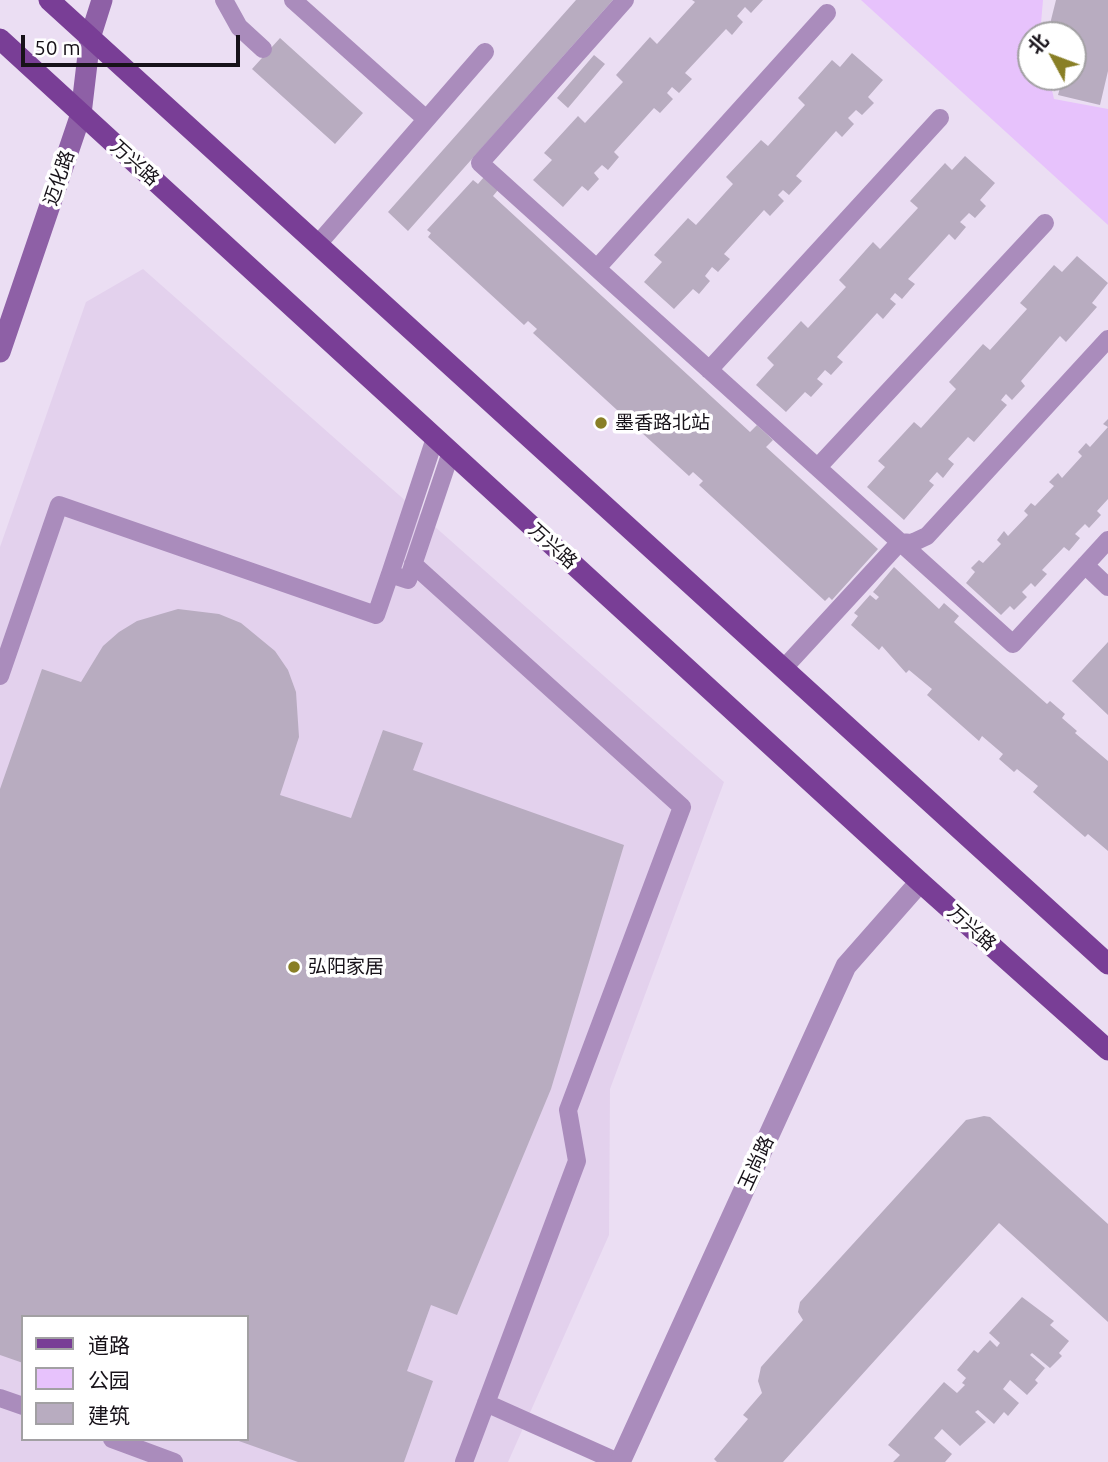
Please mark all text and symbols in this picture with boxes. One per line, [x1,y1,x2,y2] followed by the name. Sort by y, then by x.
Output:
[24,21,243,65] scale bar
[1017,21,1087,91] north arrow
[1023,29,1052,58] text: 北
[34,35,81,59] text: 50 m
[106,135,164,191] street label: 万兴路
[39,147,79,209] street label: 迈化路
[615,412,710,434] place label: 墨香路北站
[593,415,609,431] marker: 墨香路北站
[524,518,582,574] street label: 万兴路
[943,900,1001,956] street label: 万兴路
[308,956,384,978] place label: 弘阳家居
[286,959,302,975] marker: 弘阳家居
[734,1132,778,1194] street label: 玉尚路
[21,1315,248,1441] legend
[88,1333,130,1357] text: 道路
[88,1368,130,1392] text: 公园
[88,1403,130,1427] text: 建筑

